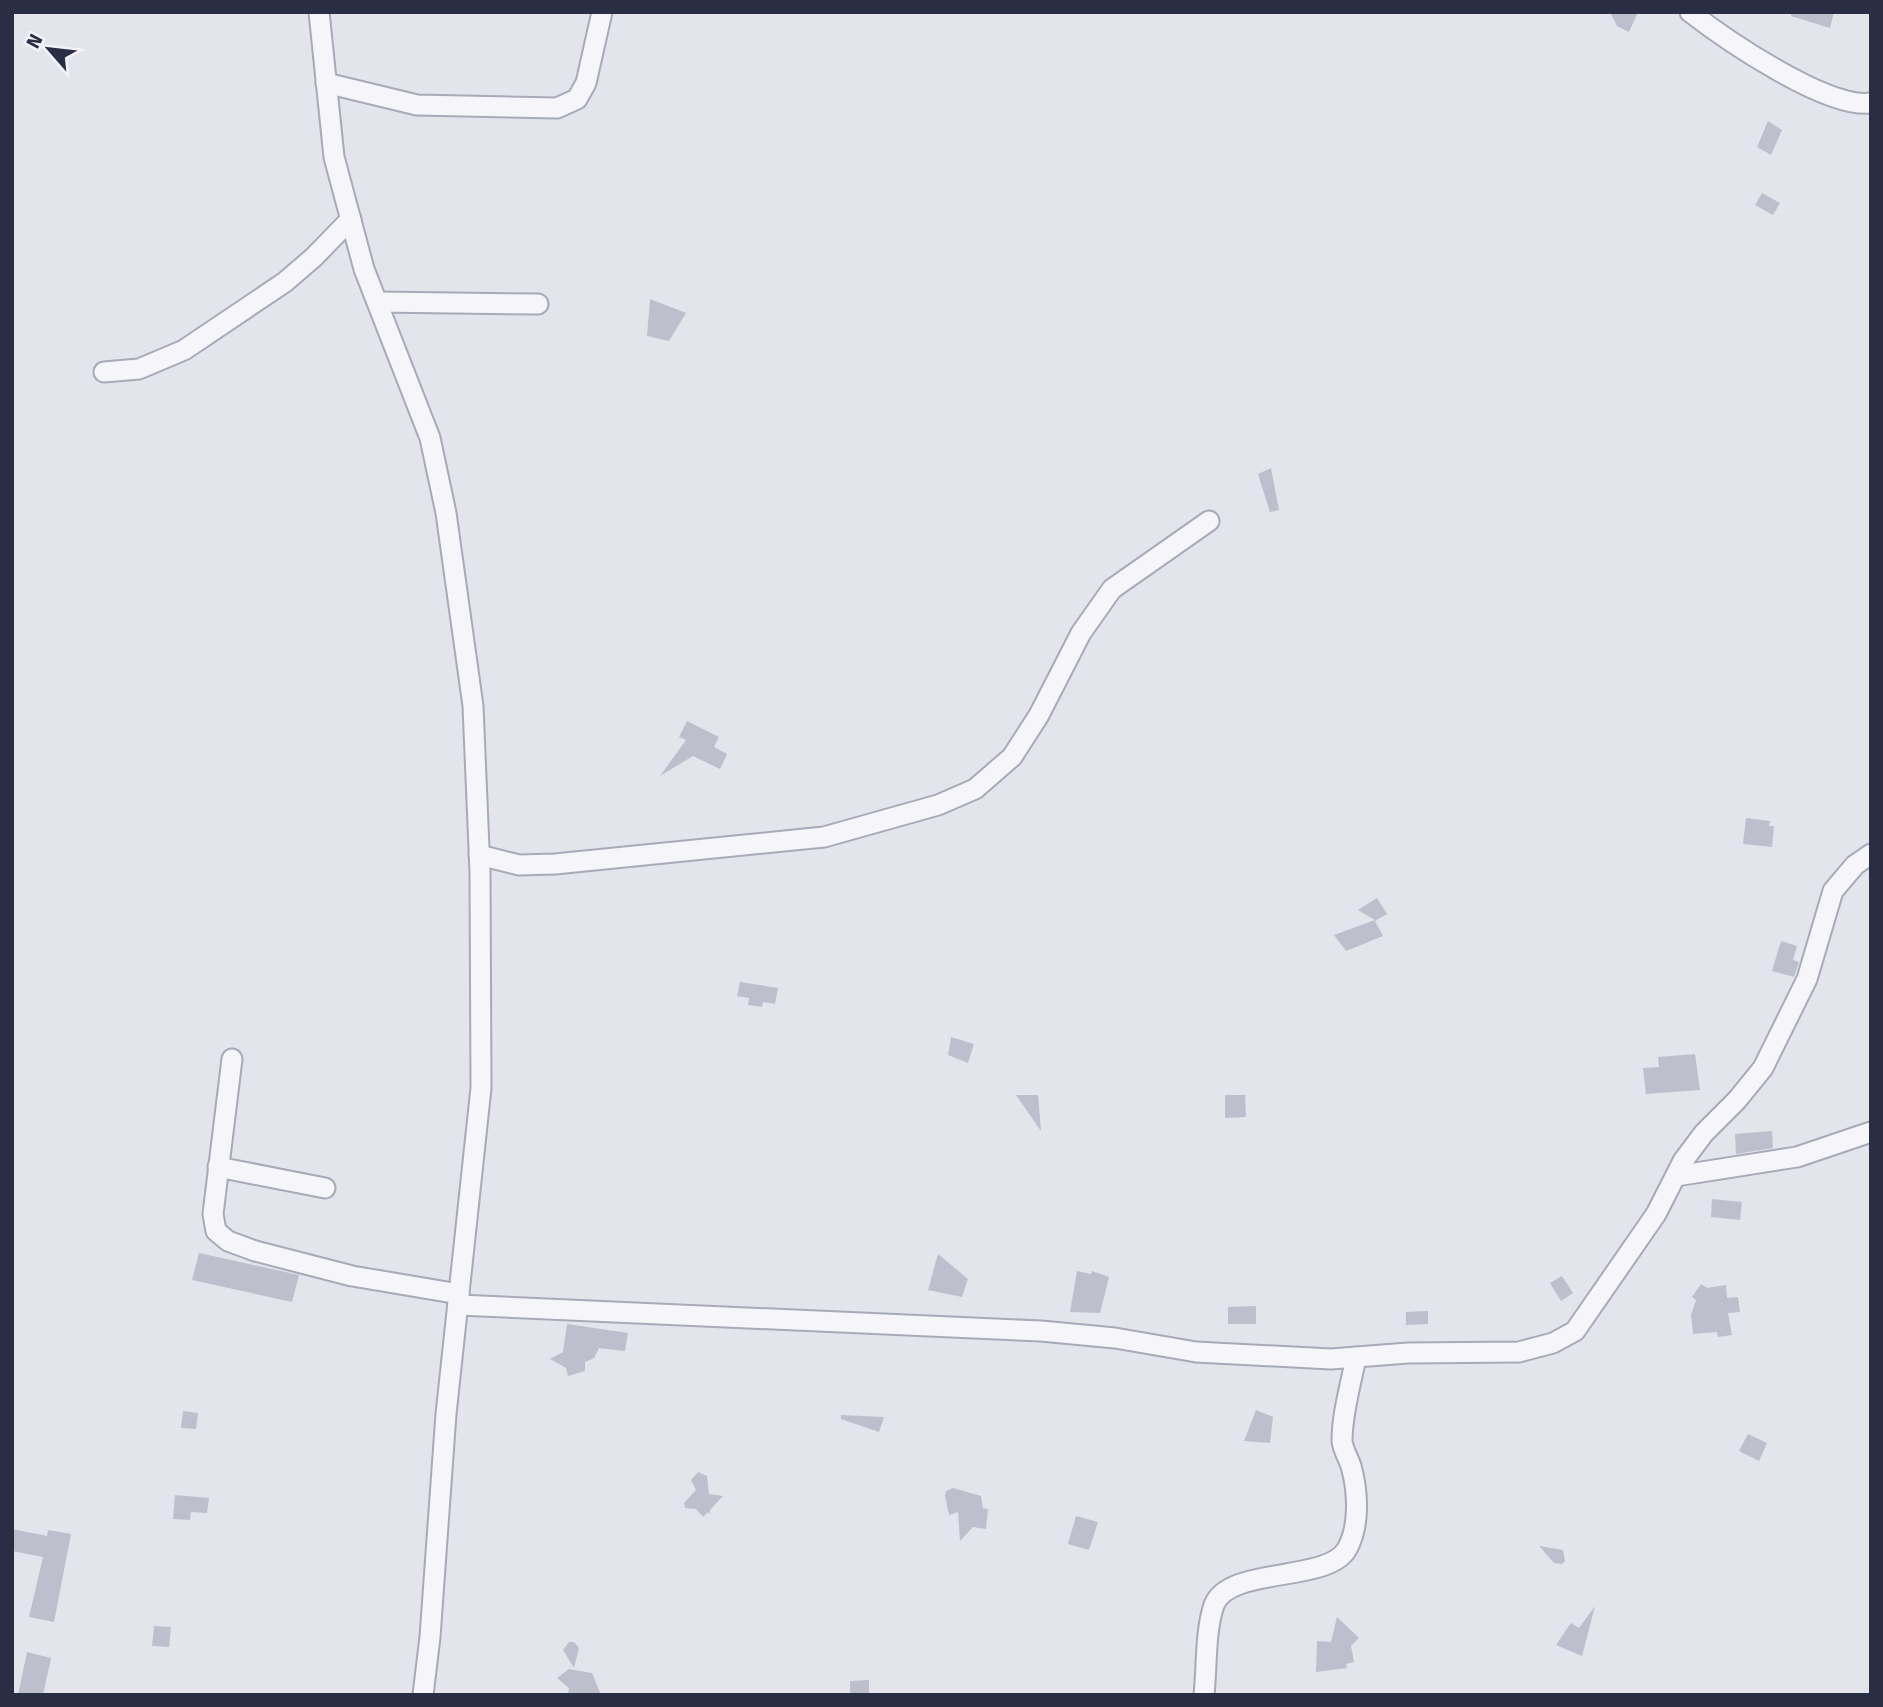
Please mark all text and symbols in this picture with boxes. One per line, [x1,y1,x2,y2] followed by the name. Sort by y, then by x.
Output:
[14,14,84,84] north arrow
[21,30,48,52] text: N

